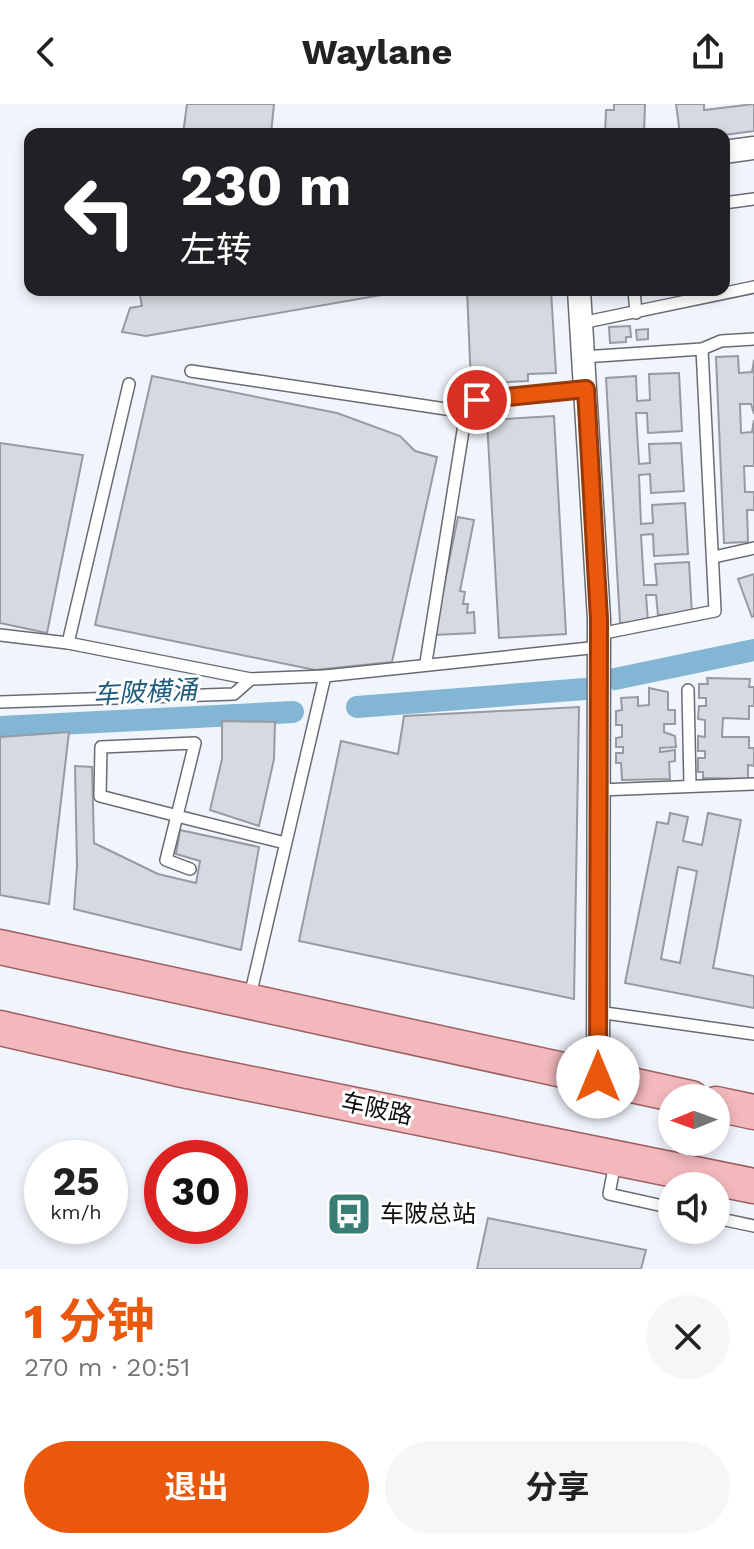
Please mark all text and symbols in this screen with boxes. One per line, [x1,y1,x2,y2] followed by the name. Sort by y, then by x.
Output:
[24,30,68,74] icon: back
[686,30,730,74] icon: share
[302,31,452,73] text: Waylane
[180,153,351,219] text: 230 m
[48,160,152,264] icon: left
[180,229,252,271] text: 左转
[443,366,511,434] pin
[455,378,499,422] icon: arrive
[92,674,201,710] water label: 车陂横涌
[556,1035,640,1119] position arrow
[658,1084,730,1156] north arrow
[658,1084,730,1244] map controls
[339,1088,415,1130] street label: 车陂路
[144,1140,248,1244] speed limit sign: 30
[52,1158,100,1205] text: 25
[658,1172,730,1244] button: sound
[325,1190,373,1238] bus stop icon: 车陂总站
[50,1200,102,1224] text: km/h
[380,1200,476,1228] place label: 车陂总站
[24,1293,154,1350] text: 1 分钟
[646,1295,730,1379] button: close
[24,1352,190,1382] text: 270 m · 20:51
[24,1441,369,1533] button: 退出
[385,1441,730,1533] button: 分享

